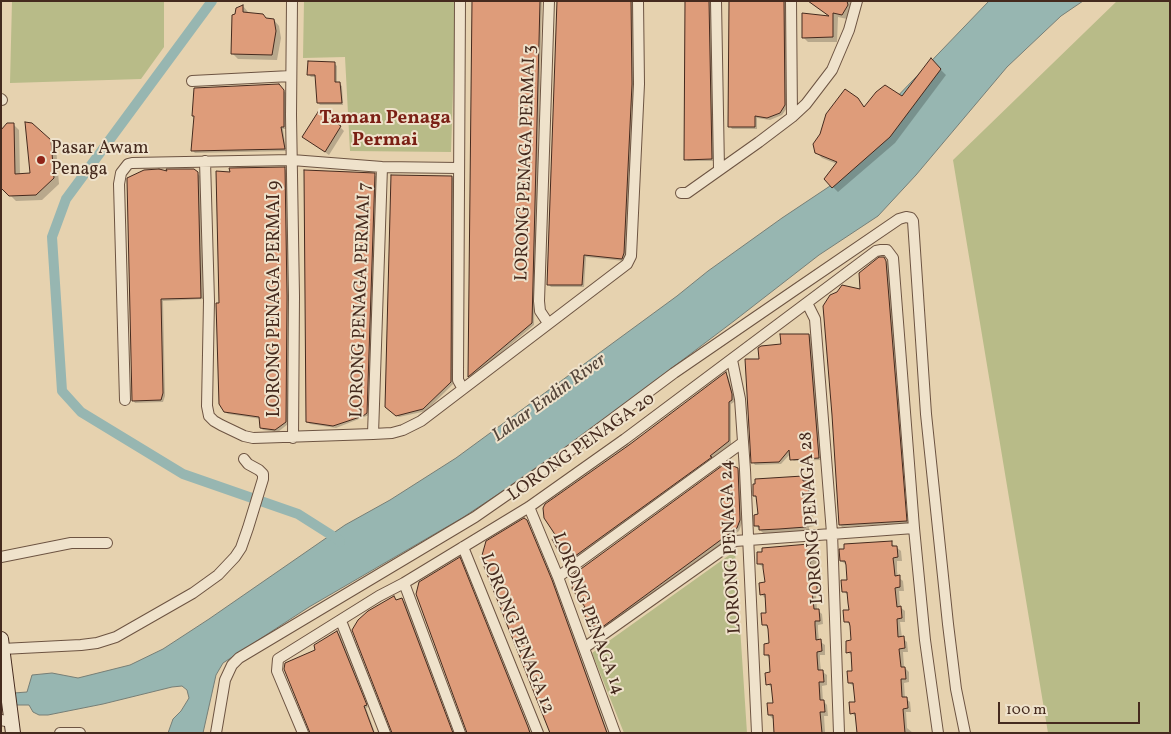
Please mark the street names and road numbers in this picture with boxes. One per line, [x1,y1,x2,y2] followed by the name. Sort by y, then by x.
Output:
[512,44,542,282] street label: LORONG PENAGA PERMAI 3
[265,181,287,417] street label: LORONG PENAGA PERMAI 9
[347,182,377,418] street label: LORONG PENAGA PERMAI 7
[504,389,660,507] street label: LORONG PENAGA 20
[796,431,830,605] street label: LORONG PENAGA 28
[717,459,747,635] street label: LORONG PENAGA 24
[546,530,628,698] street label: LORONG PENAGA 14
[474,551,558,717] street label: LORONG PENAGA 12

